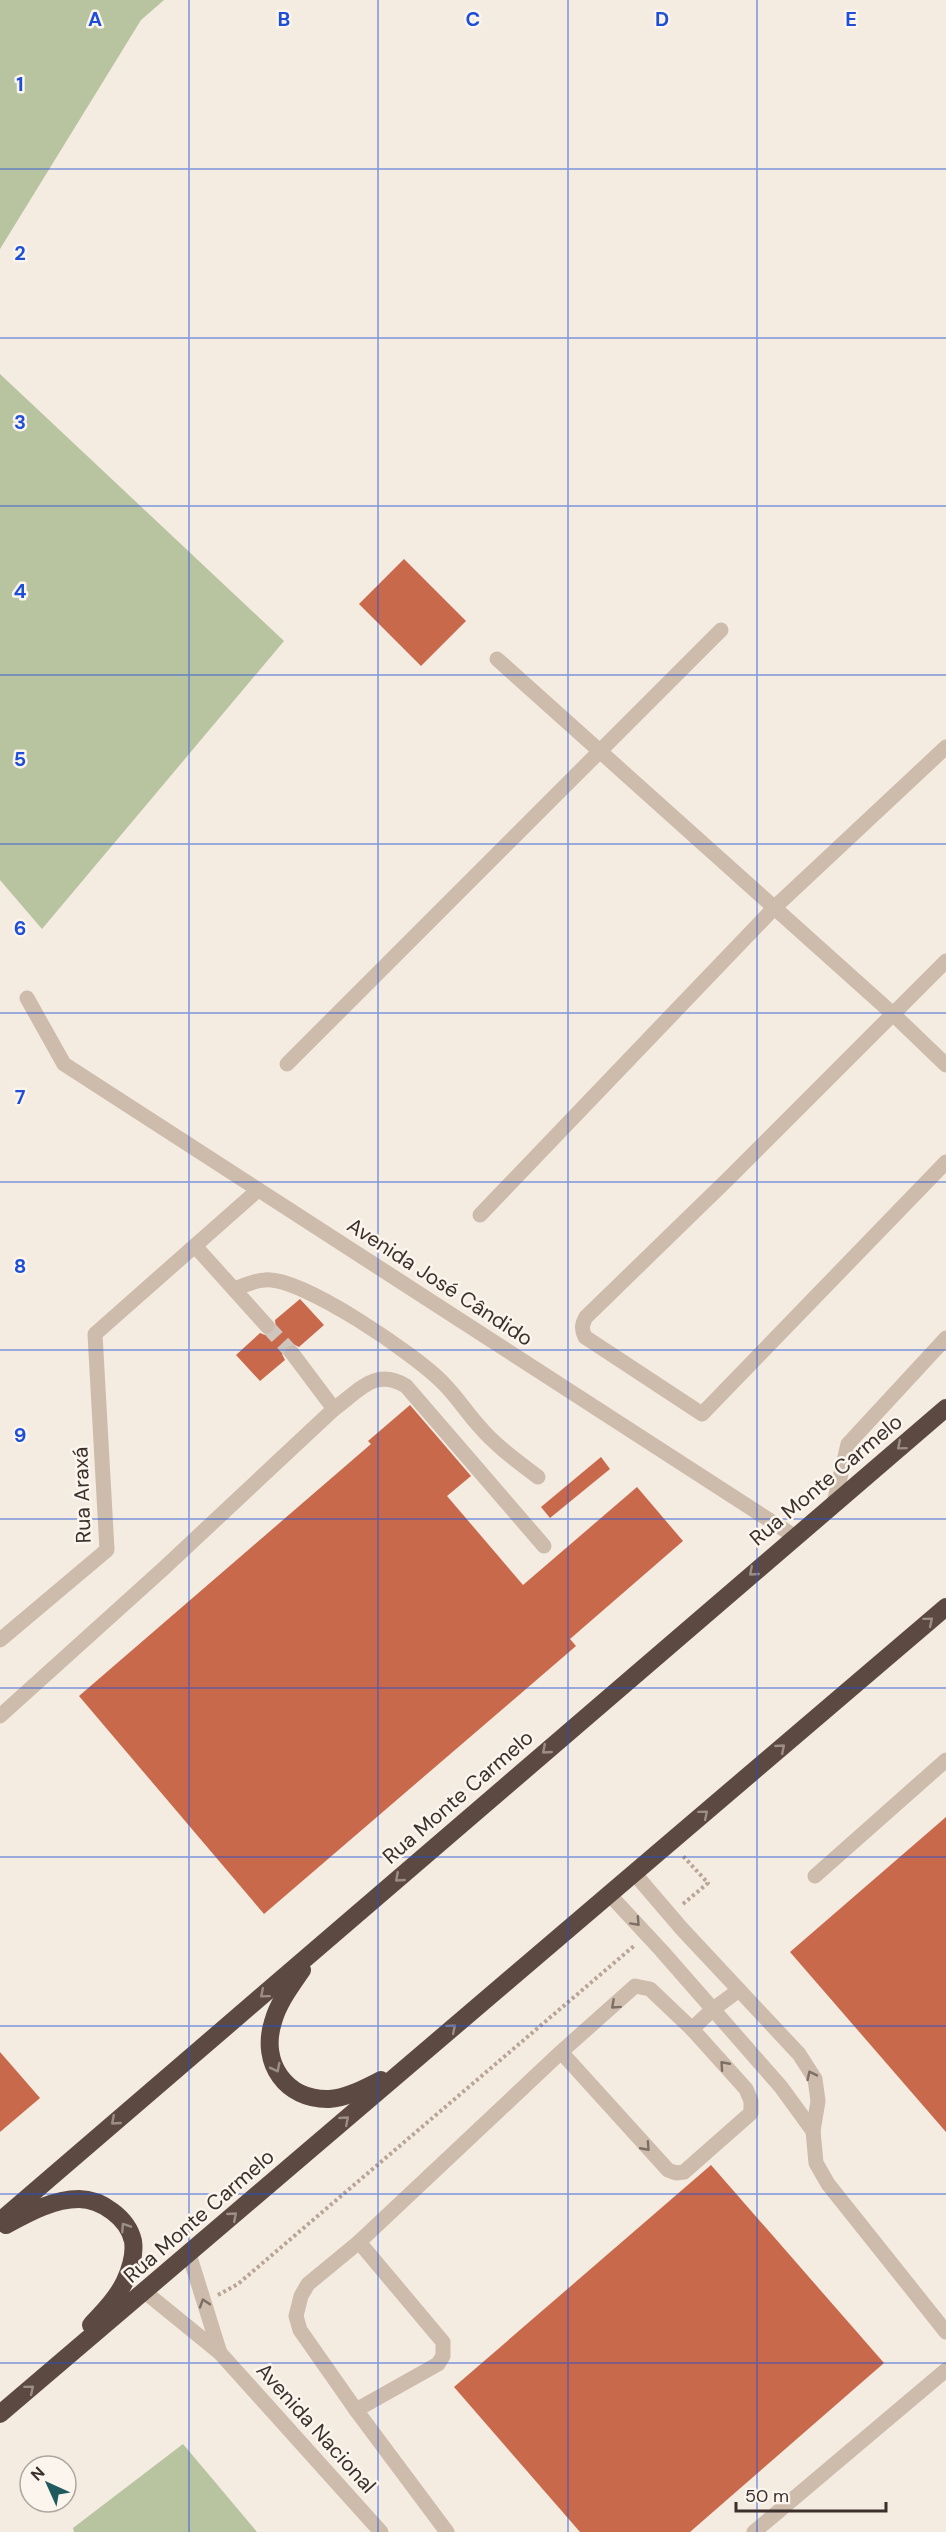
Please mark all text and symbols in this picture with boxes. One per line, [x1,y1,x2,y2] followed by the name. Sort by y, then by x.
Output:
[88,6,102,32] text: A
[278,6,290,32] text: B
[466,6,480,32] text: C
[655,6,669,32] text: D
[845,6,857,32] text: E
[16,71,24,97] text: 1
[14,240,26,266] text: 2
[14,409,26,435] text: 3
[14,578,27,604] text: 4
[14,746,26,772] text: 5
[14,915,26,941] text: 6
[15,1084,26,1110] text: 7
[342,1211,538,1353] street label: Avenida José Cândido
[14,1253,26,1279] text: 8
[744,1408,908,1552] street label: Rua Monte Carmelo
[14,1422,26,1448] text: 9
[897,1438,908,1449] one-way arrow
[66,1446,98,1544] street label: Rua Araxá
[749,1565,760,1576] one-way arrow
[922,1617,933,1628] one-way arrow
[377,1724,539,1870] street label: Rua Monte Carmelo
[542,1743,553,1754] one-way arrow
[774,1744,785,1755] one-way arrow
[697,1810,708,1821] one-way arrow
[395,1871,406,1882] one-way arrow
[628,1914,639,1925] one-way arrow
[260,1987,271,1998] one-way arrow
[611,1998,621,2009] one-way arrow
[445,2025,456,2036] one-way arrow
[269,2061,280,2072] one-way arrow
[720,2061,731,2072] one-way arrow
[807,2070,819,2081] one-way arrow
[111,2114,122,2125] one-way arrow
[338,2116,349,2127] one-way arrow
[639,2140,650,2150] one-way arrow
[118,2143,280,2289] street label: Rua Monte Carmelo
[226,2212,237,2223] one-way arrow
[121,2222,132,2233] one-way arrow
[199,2298,211,2309] one-way arrow
[250,2357,382,2499] street label: Avenida Nacional
[23,2385,34,2396] one-way arrow
[18,2454,78,2514] north arrow
[26,2462,49,2485] text: N
[736,2475,886,2513] scale bar
[745,2484,789,2508] text: 50 m

